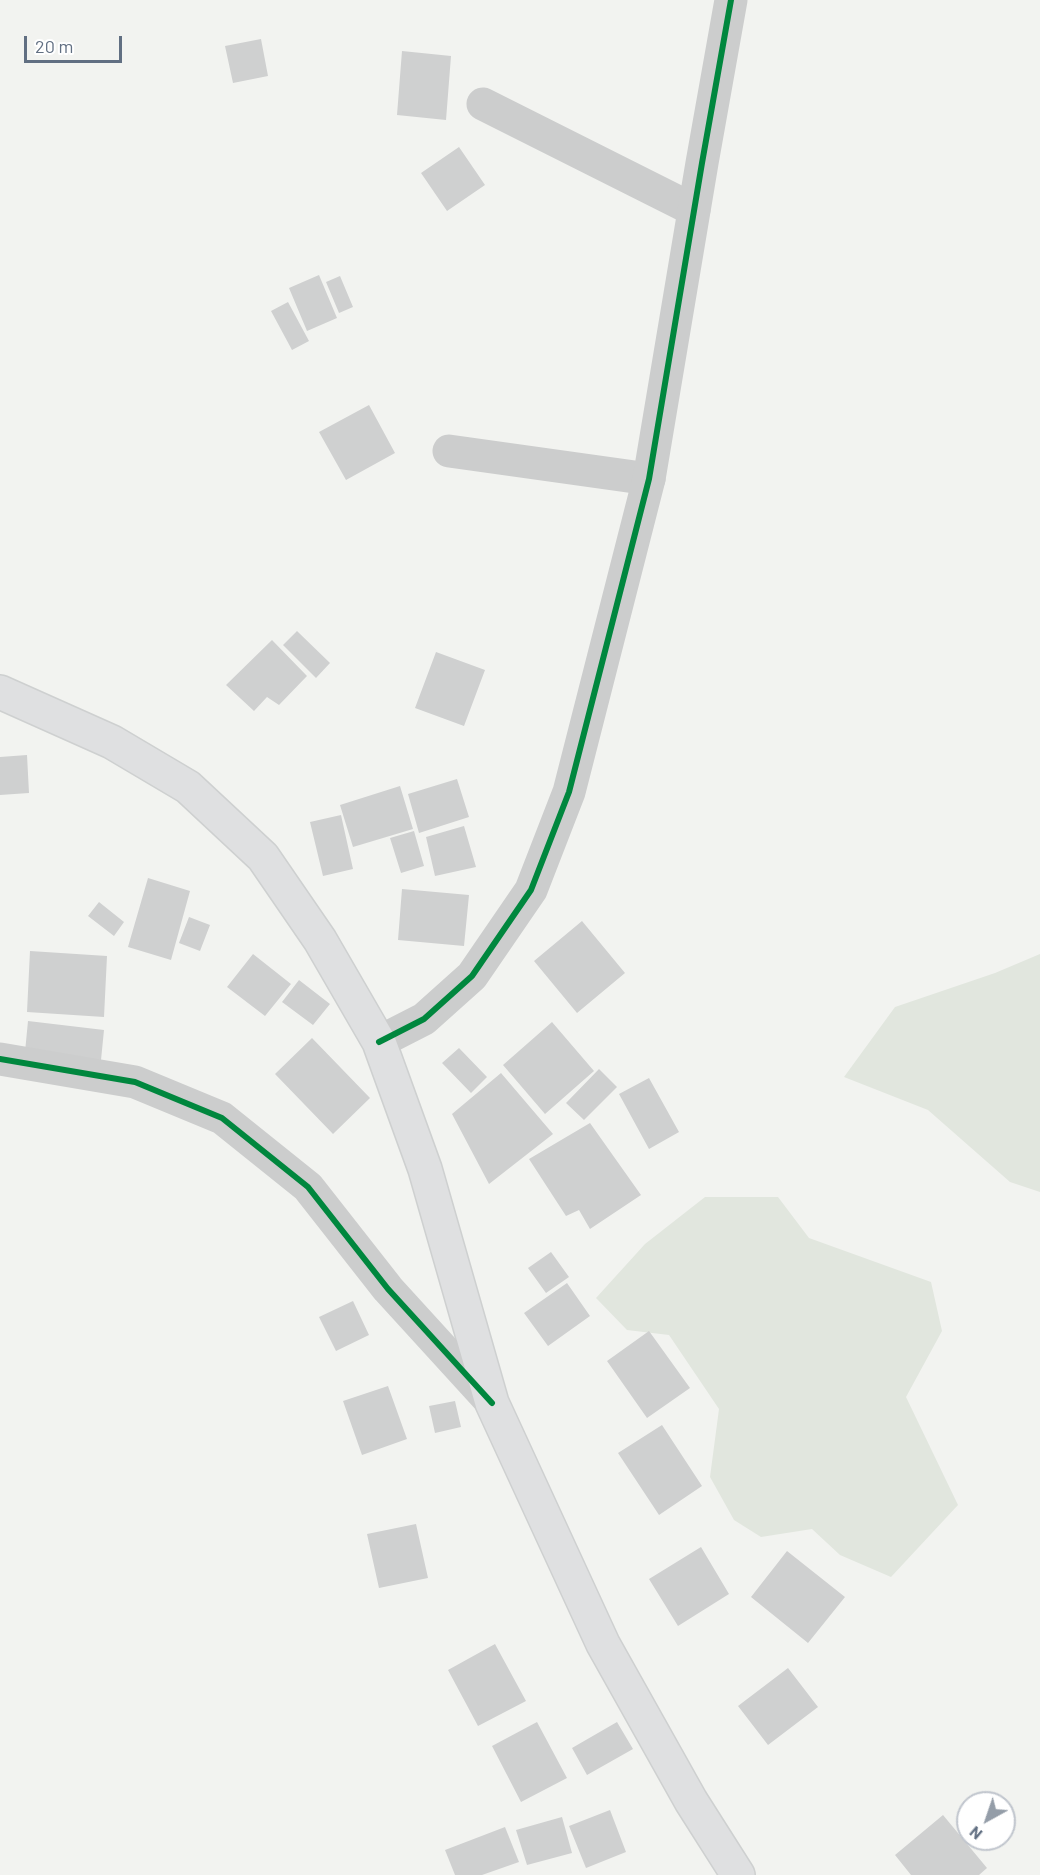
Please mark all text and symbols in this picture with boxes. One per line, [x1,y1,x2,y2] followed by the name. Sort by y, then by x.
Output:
[27,24,124,62] scale bar
[35,35,73,57] text: 20 m
[956,1791,1016,1851] north arrow
[965,1823,986,1844] text: N

